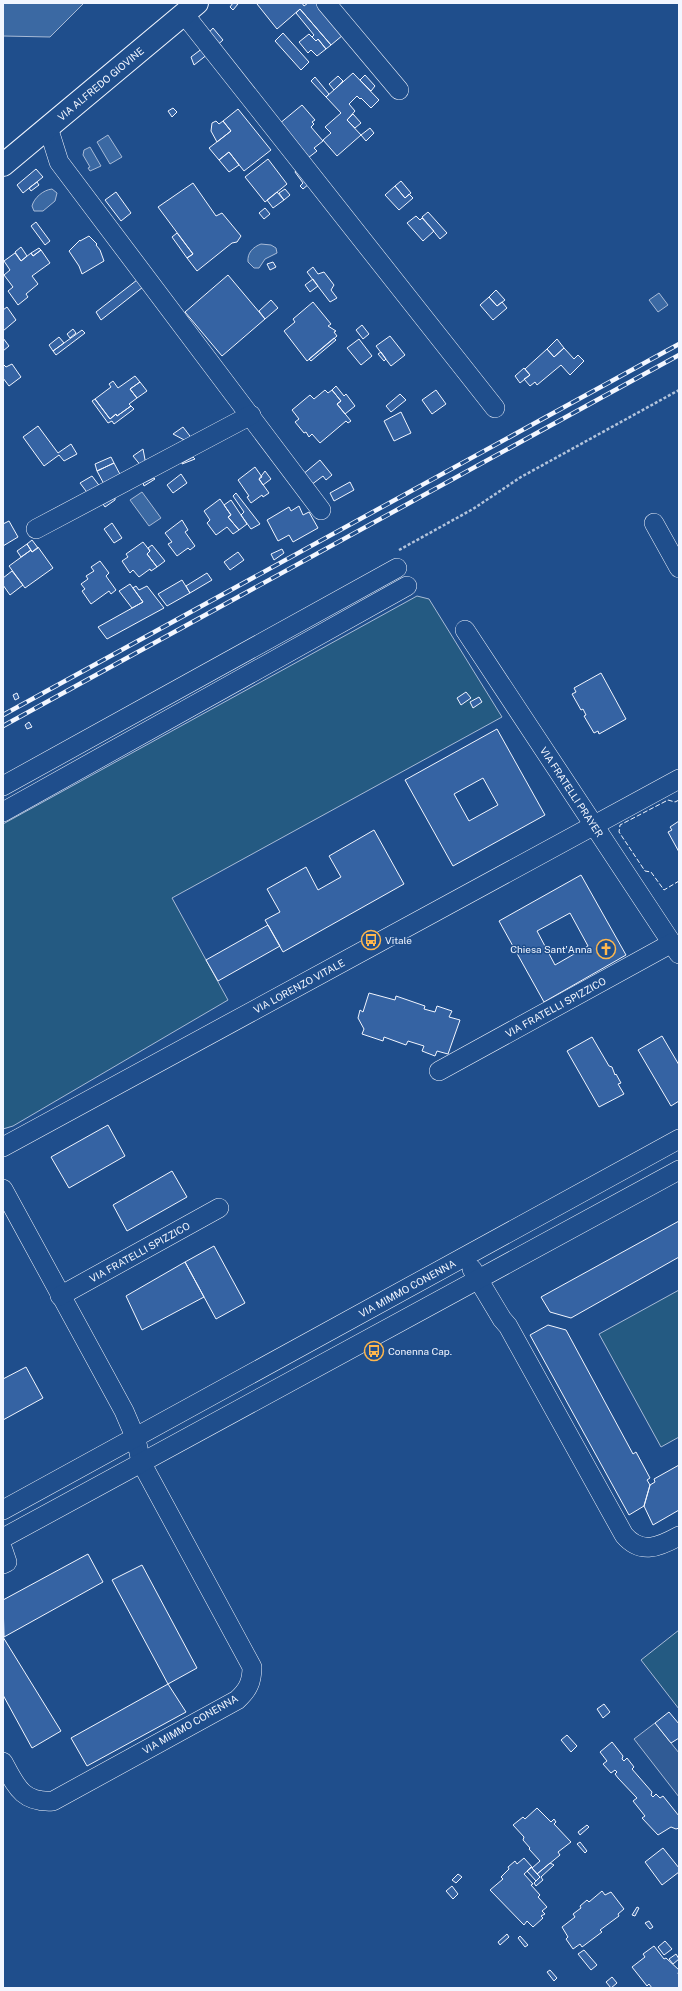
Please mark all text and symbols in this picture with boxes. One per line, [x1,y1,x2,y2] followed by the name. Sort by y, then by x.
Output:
[55,44,146,123] street label: VIA ALFREDO GIOVINE
[538,744,606,840] street label: VIA FRATELLI PRAYER
[360,929,382,951] bus stop icon: Vitale
[385,934,412,946] place label: Vitale
[595,938,617,960] church icon: Chiesa Sant'Anna
[510,943,592,955] place label: Chiesa Sant'Anna
[251,956,347,1016] street label: VIA LORENZO VITALE
[503,974,608,1039] street label: VIA FRATELLI SPIZZICO
[87,1219,192,1285] street label: VIA FRATELLI SPIZZICO
[357,1257,458,1320] street label: VIA MIMMO CONENNA
[363,1340,385,1362] bus stop icon: Conenna Cap.
[388,1345,452,1357] place label: Conenna Cap.
[140,1692,240,1756] street label: VIA MIMMO CONENNA

